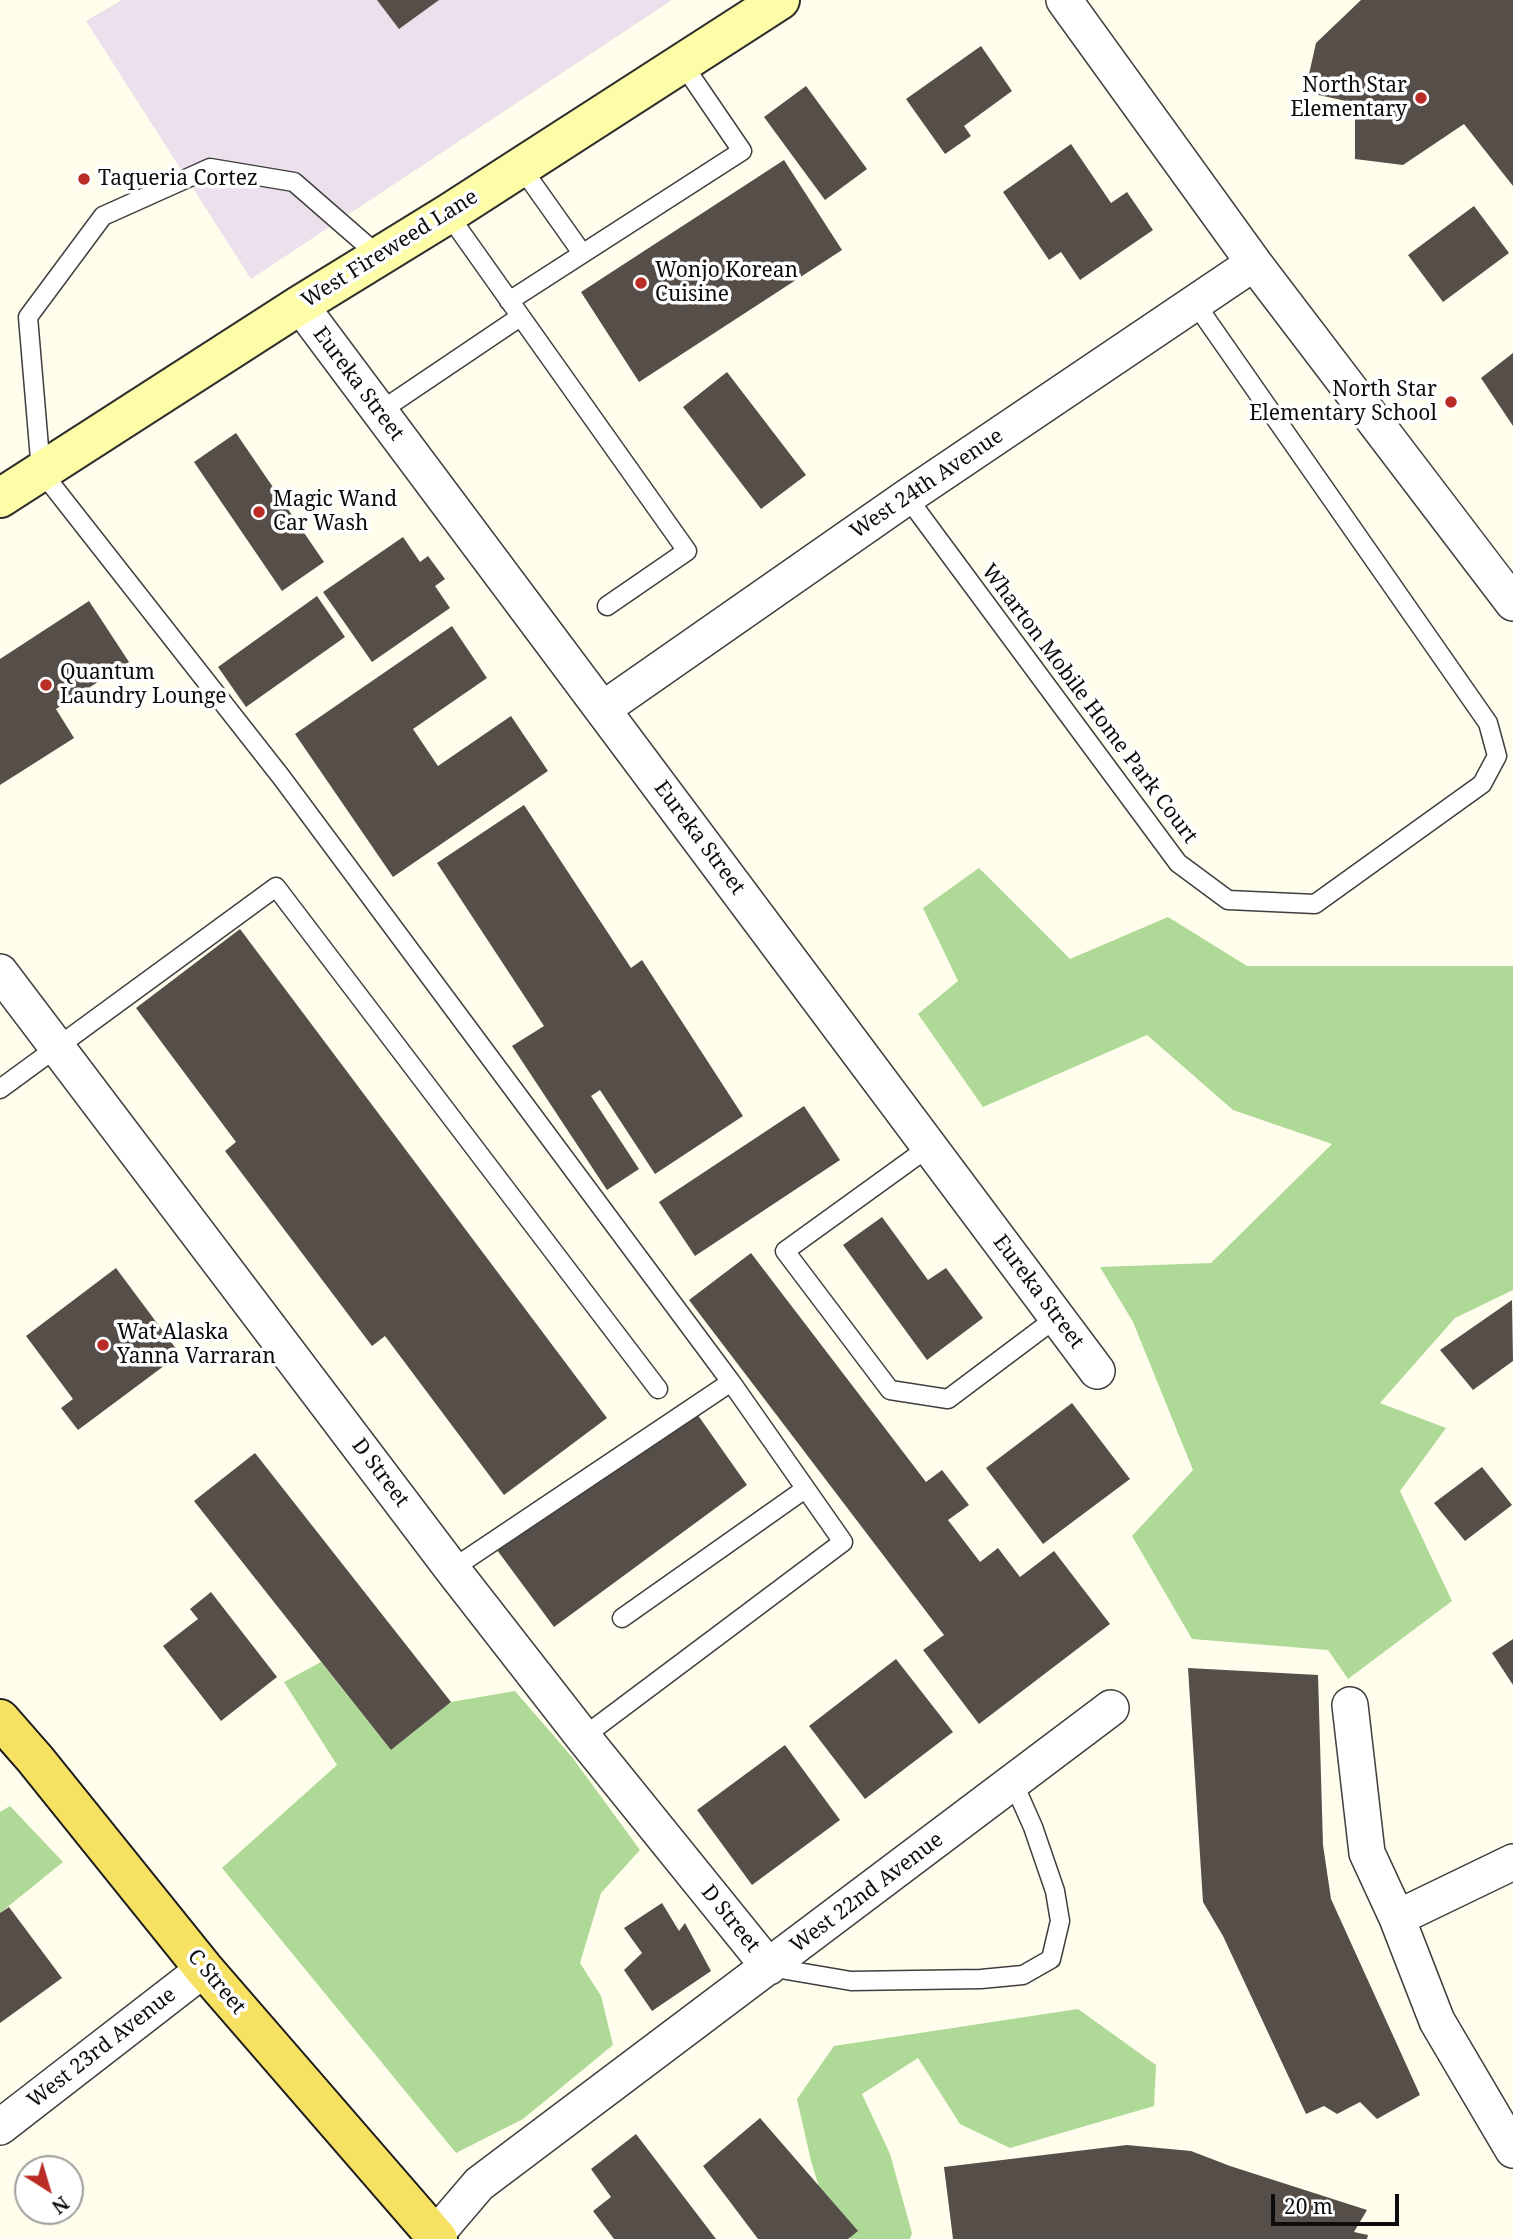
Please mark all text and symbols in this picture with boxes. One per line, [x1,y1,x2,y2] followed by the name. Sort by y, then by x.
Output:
[1291,73,1407,123] place label: North Star Elementary
[1413,90,1429,106] marker: North Star Elementary
[98,166,258,192] place label: Taqueria Cortez
[76,171,92,187] marker: Taqueria Cortez
[297,184,483,314] street label: West Fireweed Lane
[655,258,798,308] place label: Wonjo Korean Cuisine
[633,275,649,291] marker: Wonjo Korean Cuisine
[307,322,409,446] street label: Eureka Street
[1249,377,1437,427] place label: North Star Elementary School
[1443,394,1459,410] marker: North Star Elementary School
[846,424,1008,544] street label: West 24th Avenue
[273,487,397,537] place label: Magic Wand Car Wash
[251,504,267,520] marker: Magic Wand Car Wash
[976,559,1202,849] street label: Wharton Mobile Home Park Court
[60,660,227,710] place label: Quantum Laundry Lounge
[38,677,54,693] marker: Quantum Laundry Lounge
[648,776,750,900] street label: Eureka Street
[987,1230,1089,1354] street label: Eureka Street
[117,1320,276,1370] place label: Wat Alaska Yanna Varraran
[95,1337,111,1353] marker: Wat Alaska Yanna Varraran
[346,1434,414,1512] street label: D Street
[786,1827,948,1959] street label: West 22nd Avenue
[695,1880,765,1958] street label: D Street
[182,1944,250,2020] street label: C Street
[23,1982,181,2114] street label: West 23rd Avenue
[14,2155,84,2225] north arrow
[1275,2180,1403,2224] scale bar
[47,2190,74,2220] text: N
[1284,2192,1333,2220] text: 20 m

